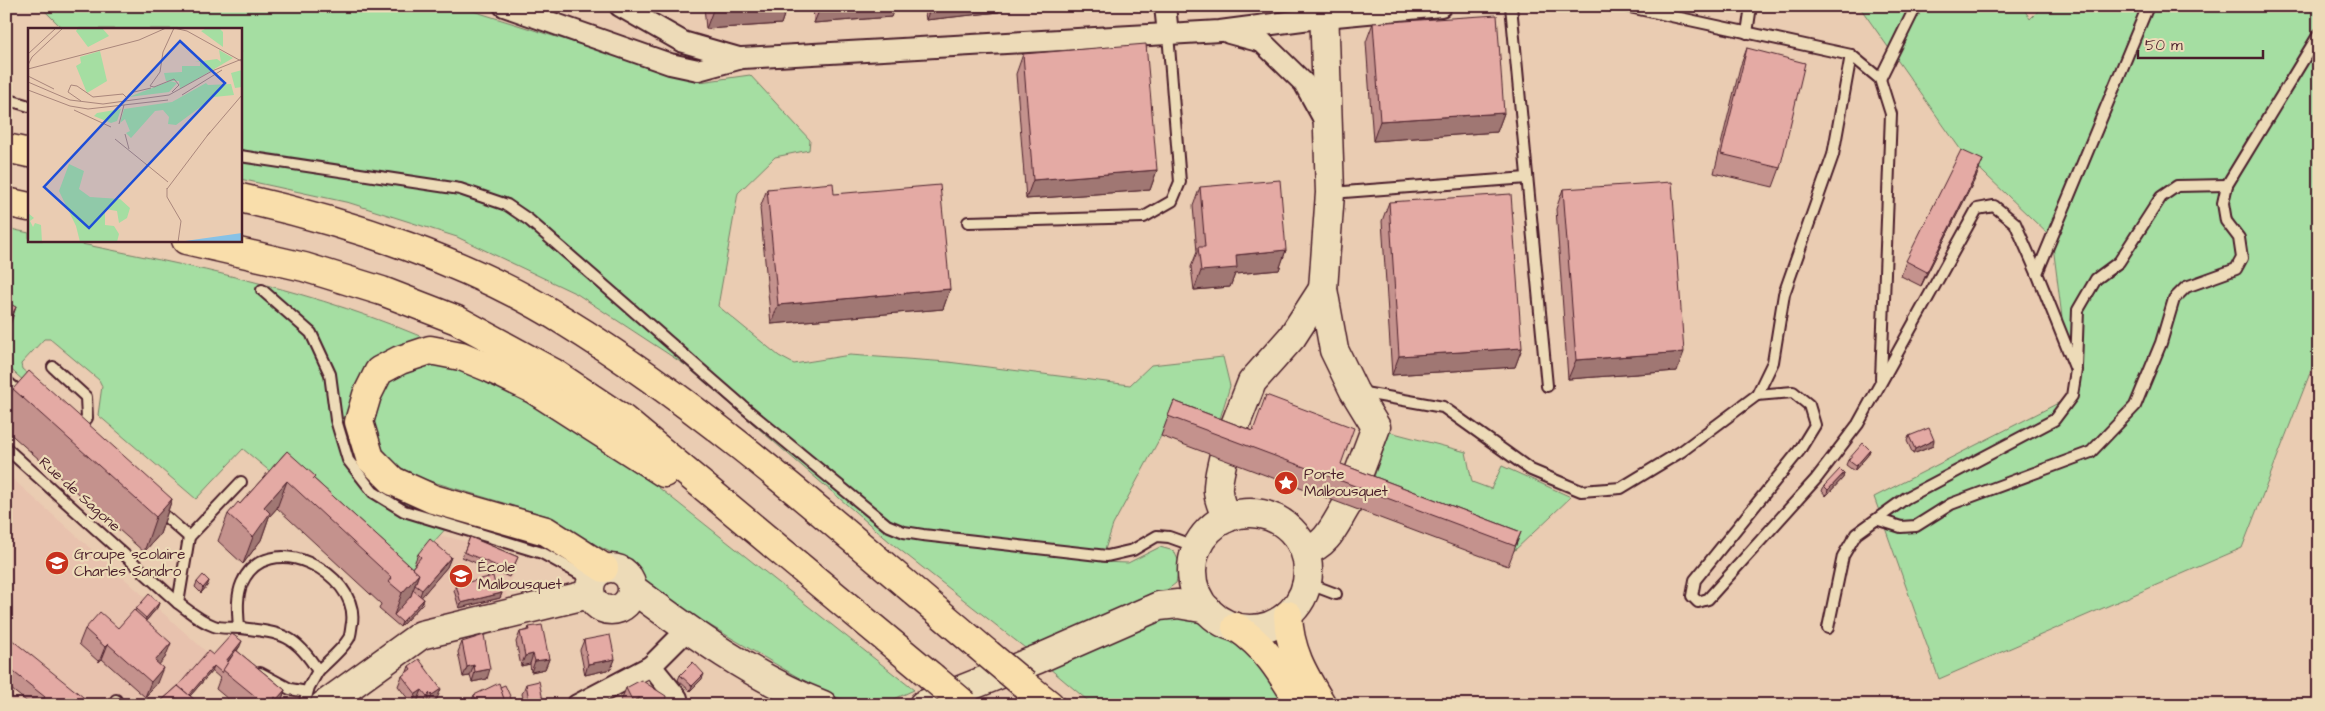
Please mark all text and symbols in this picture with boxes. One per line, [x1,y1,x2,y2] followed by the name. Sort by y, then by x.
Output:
[28,28,241,241] inset map
[2138,28,2262,60] scale bar
[2145,35,2183,56] text: 50 m
[34,452,125,537] street label: Rue de Sagone
[1304,464,1388,502] place label: Porte Malbousquet
[1273,470,1299,496] place icon: Porte Malbousquet
[74,544,185,582] place label: Groupe scolaire Charles Sandro
[44,550,70,576] school or university icon: Groupe scolaire Charles Sandro
[478,557,562,595] place label: École Malbousquet
[448,563,474,589] school or university icon: École Malbousquet

